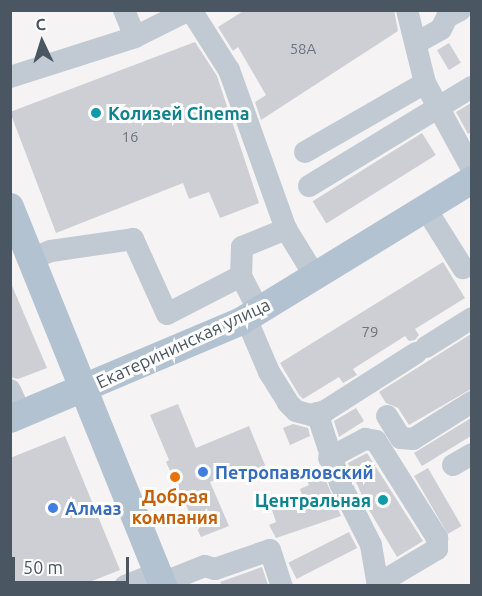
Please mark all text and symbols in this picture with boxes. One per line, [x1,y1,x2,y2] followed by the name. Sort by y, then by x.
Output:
[12,12,72,72] north arrow
[35,15,46,33] text: С
[290,40,316,58] house number: 58А
[108,102,250,124] place label: Колизей Cinema
[89,106,103,120] marker: Колизей Cinema
[122,128,138,146] house number: 16
[93,293,273,393] street label: Екатерининская улица
[362,323,378,341] house number: 79
[215,461,374,483] place label: Петропавловский
[196,465,210,479] marker: Петропавловский
[168,470,182,484] marker: Добрая компания
[132,486,218,528] place label: Добрая компания
[255,489,371,511] place label: Центральная
[376,493,390,507] marker: Центральная
[65,497,121,519] place label: Алмаз
[46,501,60,515] marker: Алмаз
[15,545,132,583] scale bar
[23,557,63,577] text: 50 m

